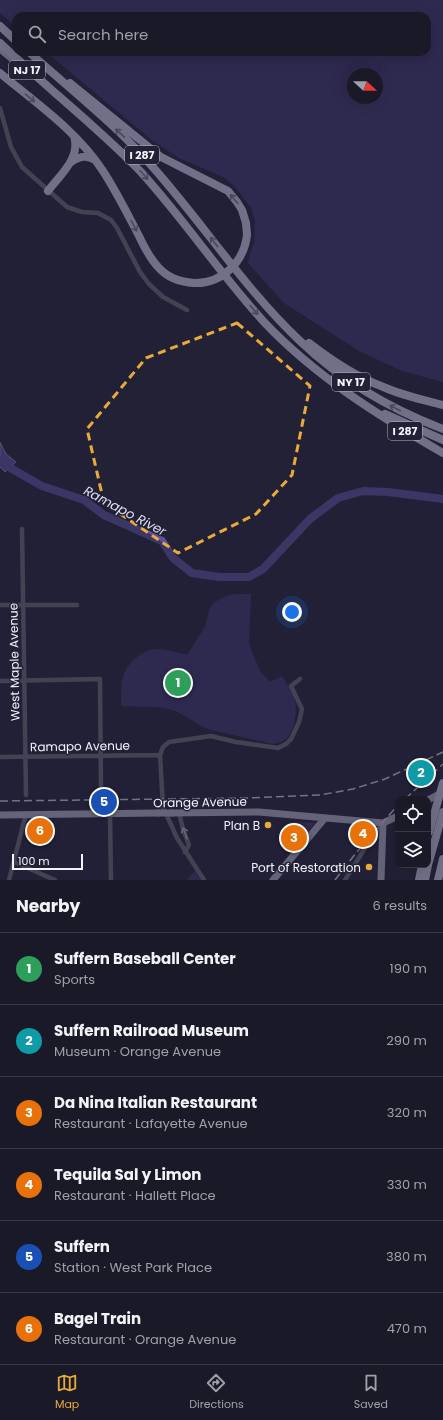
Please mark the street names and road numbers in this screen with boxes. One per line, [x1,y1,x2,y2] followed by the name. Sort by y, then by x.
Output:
[9,61,45,79] road number: NJ 17
[125,146,159,164] road number: I 287
[332,373,370,391] road number: NY 17
[388,422,422,440] road number: I 287
[4,603,24,721] street label: West Maple Avenue
[30,737,130,755] street label: Ramapo Avenue
[153,793,247,811] street label: Orange Avenue

